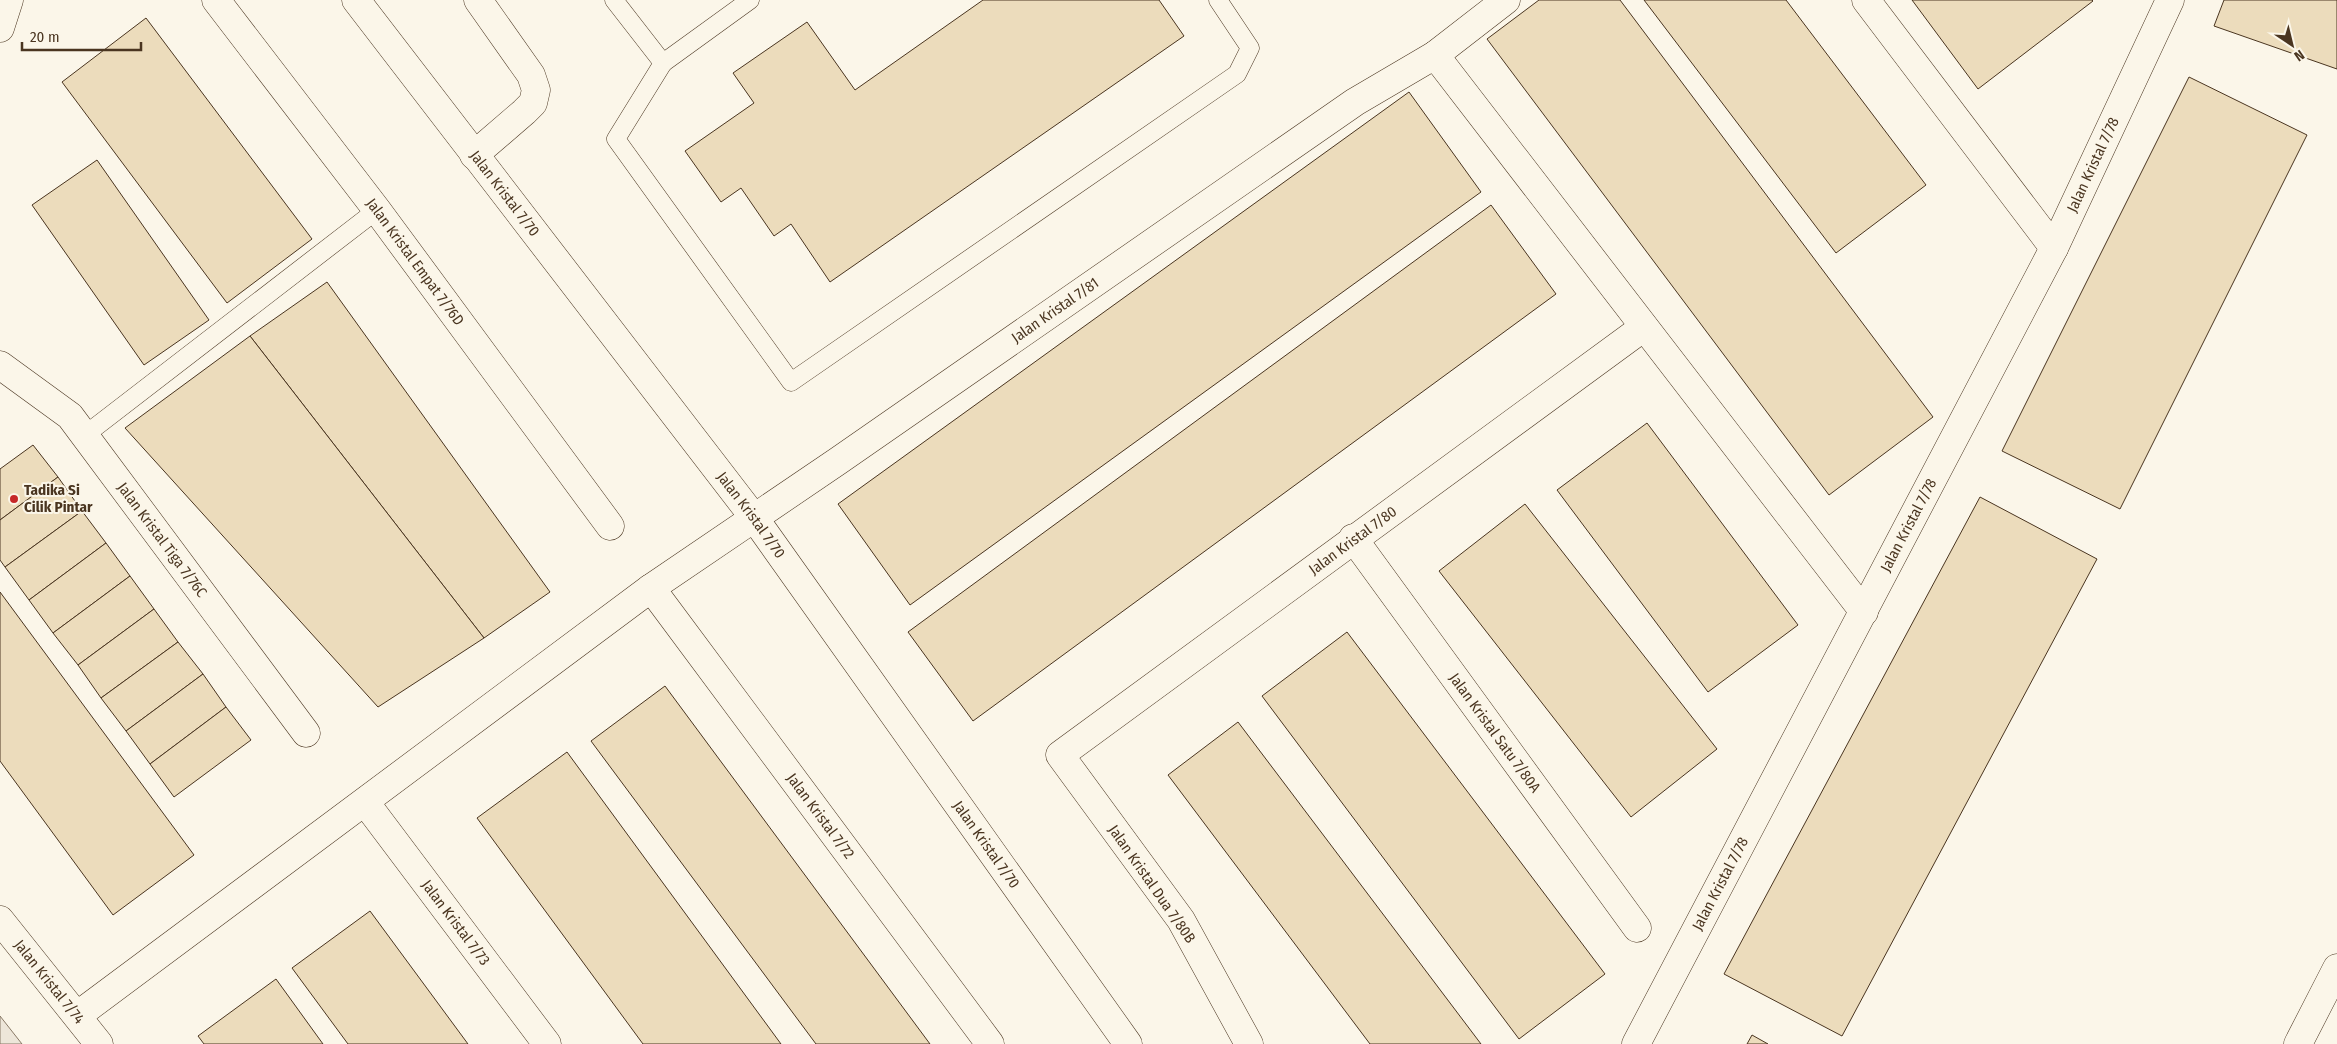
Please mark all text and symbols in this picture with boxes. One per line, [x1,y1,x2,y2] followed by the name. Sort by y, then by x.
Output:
[22,20,141,52] scale bar
[2267,20,2317,70] north arrow
[30,28,60,46] text: 20 m
[2291,46,2307,65] text: N
[2063,114,2123,215] street label: Jalan Kristal 7/78
[466,147,543,240] street label: Jalan Kristal 7/70
[362,195,468,329] street label: Jalan Kristal Empat 7/76D
[1008,274,1102,347] street label: Jalan Kristal 7/81
[713,468,789,562] street label: Jalan Kristal 7/70
[1877,476,1940,575] street label: Jalan Kristal 7/78
[114,479,211,601] street label: Jalan Kristal Tiga 7/76C
[24,481,93,516] place label: Tadika Si Cilik Pintar
[8,493,20,505] marker: Tadika Si Cilik Pintar
[1305,502,1400,579] street label: Jalan Kristal 7/80
[1445,670,1544,796] street label: Jalan Kristal Satu 7/80A
[783,770,858,862] street label: Jalan Kristal 7/72
[949,797,1024,892] street label: Jalan Kristal 7/70
[1105,822,1199,946] street label: Jalan Kristal Dua 7/80B
[1688,834,1752,933] street label: Jalan Kristal 7/78
[418,876,494,969] street label: Jalan Kristal 7/73
[10,936,88,1027] street label: Jalan Kristal 7/74

